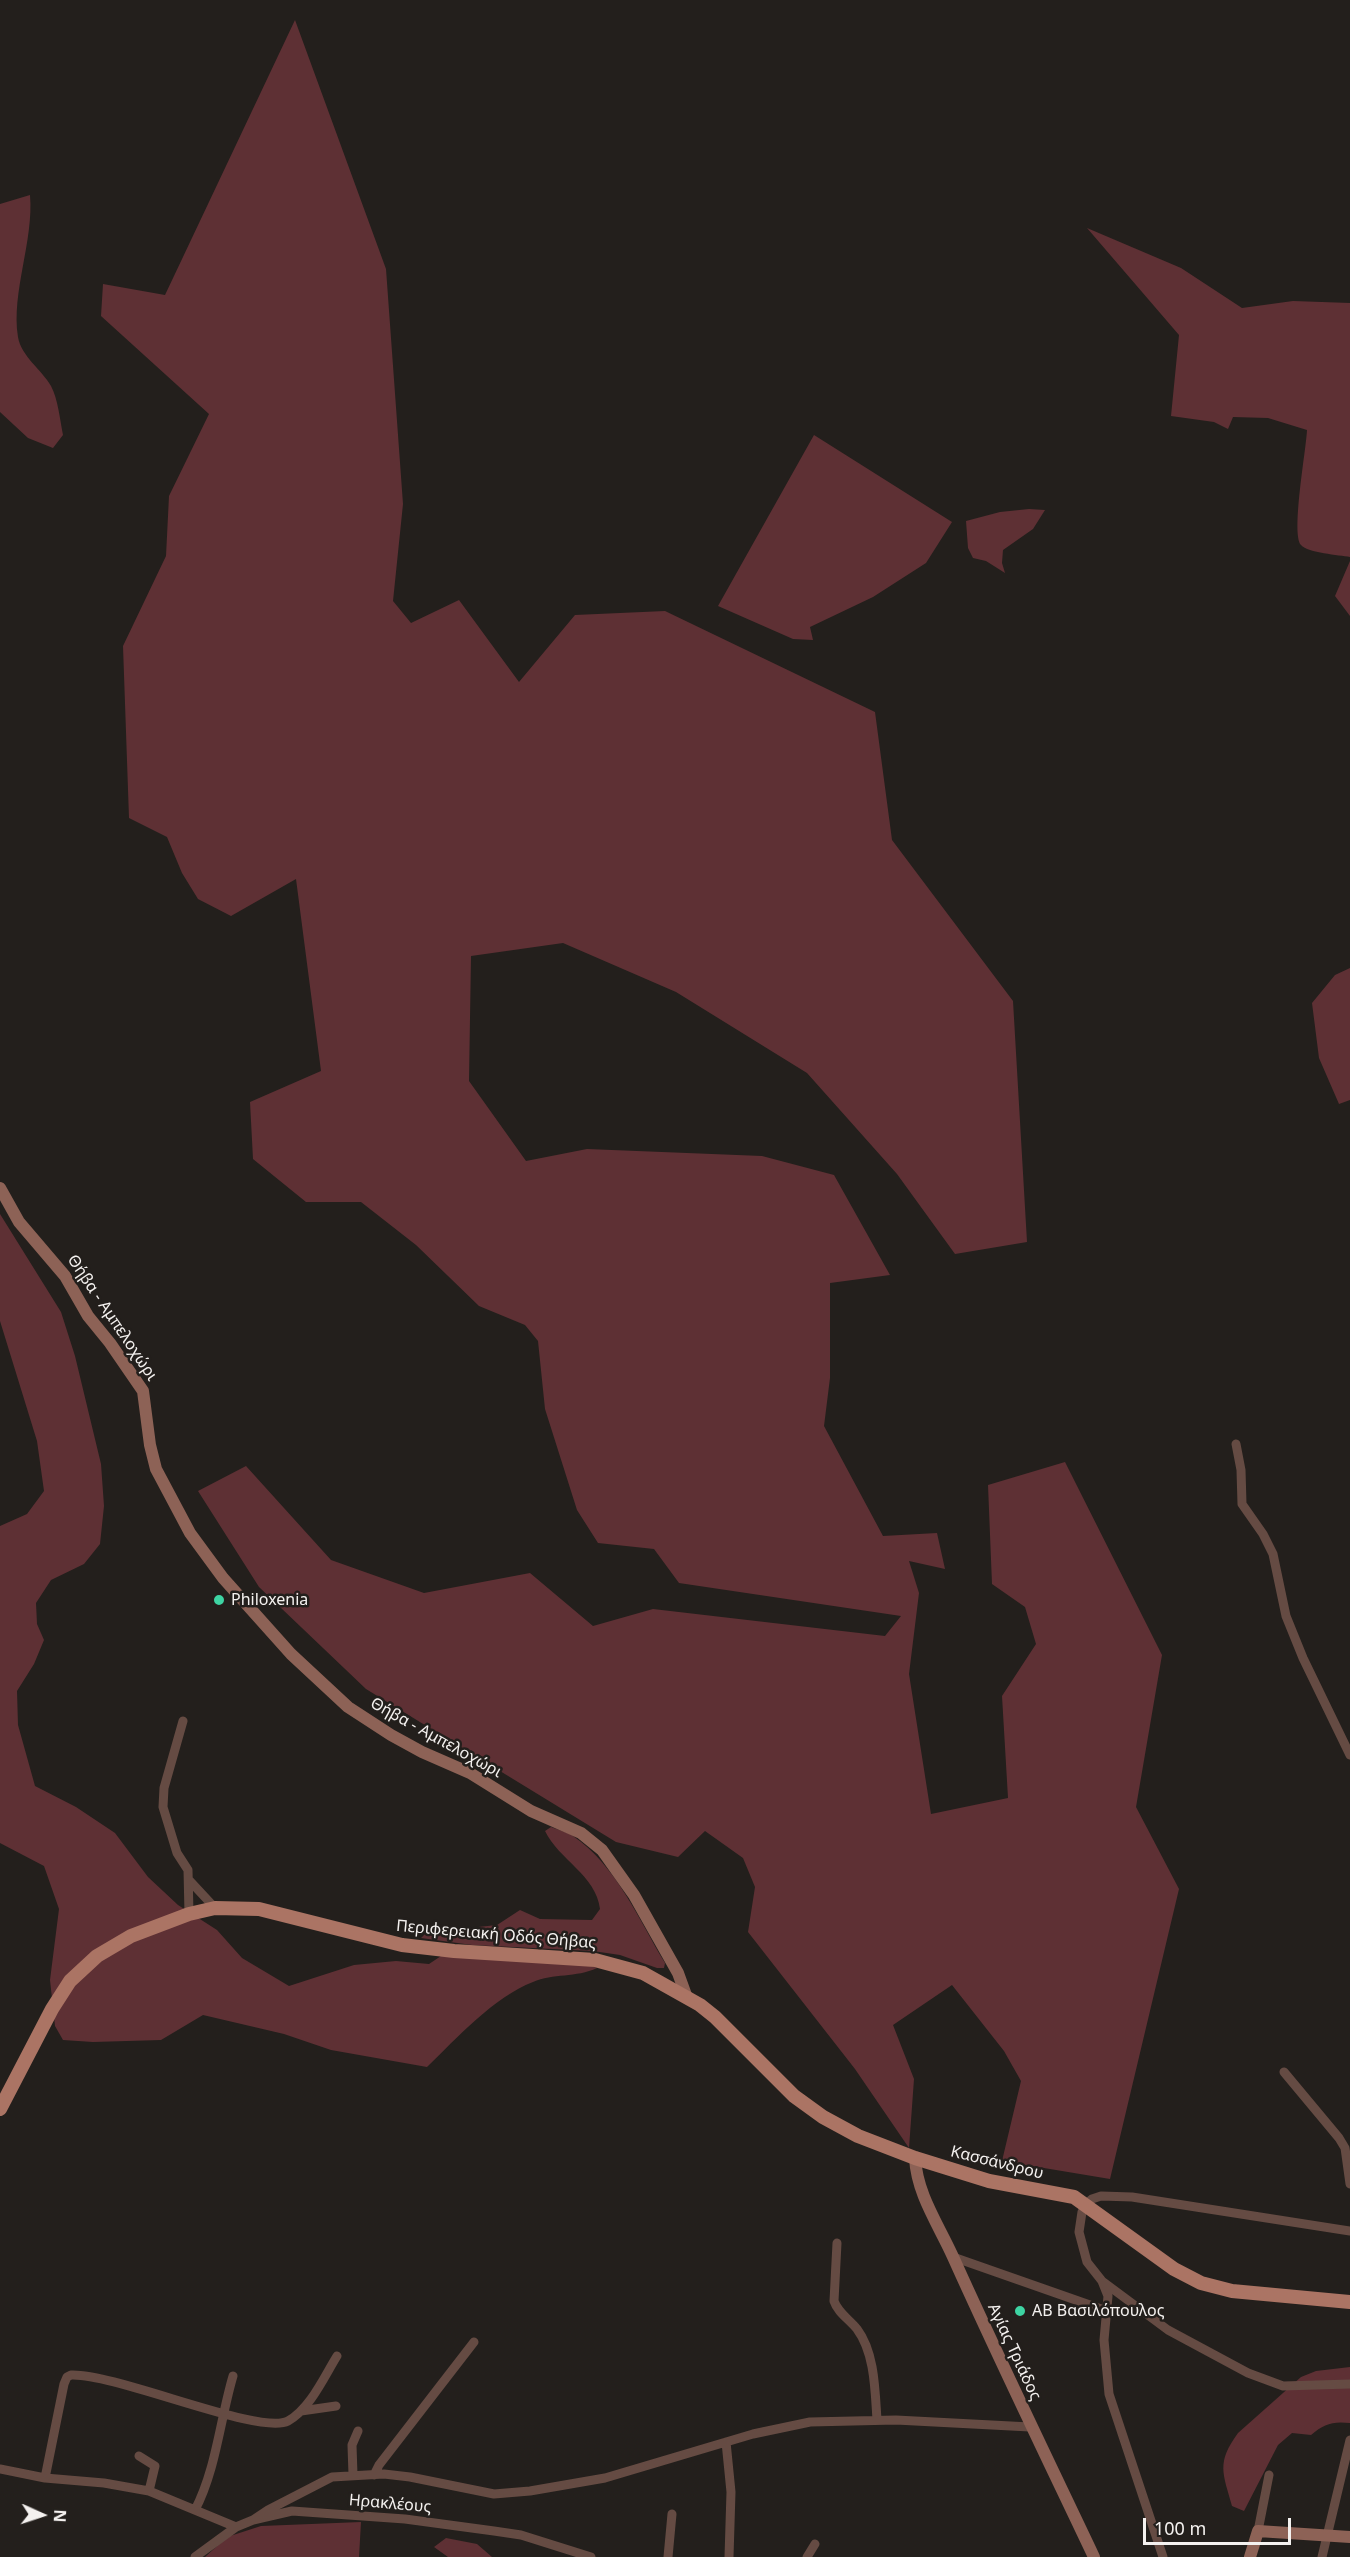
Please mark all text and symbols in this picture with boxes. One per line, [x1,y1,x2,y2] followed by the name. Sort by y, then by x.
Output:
[63,1251,161,1385] street label: Θήβα - Αμπελοχώρι
[231,1590,308,1610] place label: Philoxenia
[212,1593,226,1607] marker: Philoxenia
[367,1694,505,1782] street label: Θήβα - Αμπελοχώρι
[395,1917,597,1953] street label: Περιφερειακή Οδός Θήβας
[949,2142,1045,2184] street label: Κασσάνδρου
[983,2301,1045,2403] street label: Αγίας Τριάδος
[1032,2301,1164,2321] place label: ΑΒ Βασιλόπουλος
[1013,2304,1027,2318] marker: ΑΒ Βασιλόπουλος
[12,2485,72,2545] north arrow
[348,2491,432,2517] street label: Ηρακλέους
[1146,2506,1294,2544] scale bar
[49,2509,71,2523] text: N
[1154,2516,1206,2540] text: 100 m

